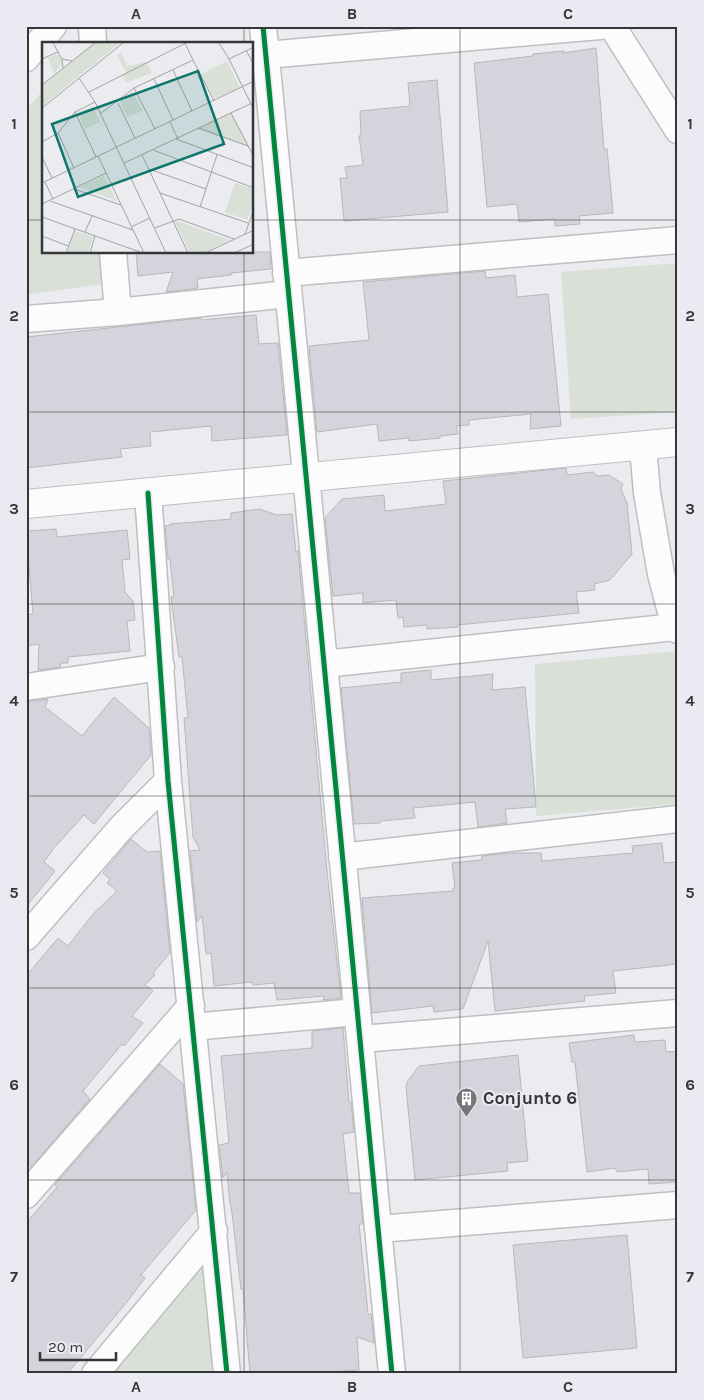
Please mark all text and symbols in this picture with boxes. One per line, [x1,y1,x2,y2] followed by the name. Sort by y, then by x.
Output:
[131,4,141,23] text: A
[347,4,357,23] text: B
[563,4,573,23] text: C
[42,42,254,254] inset map
[11,114,17,133] text: 1
[687,114,693,133] text: 1
[9,306,19,325] text: 2
[685,306,695,325] text: 2
[9,499,19,518] text: 3
[685,499,695,518] text: 3
[9,691,19,710] text: 4
[685,691,695,710] text: 4
[9,883,19,902] text: 5
[685,883,695,902] text: 5
[9,1075,19,1094] text: 6
[685,1075,695,1094] text: 6
[455,1086,479,1117] building icon: Conjunto 6
[483,1087,577,1109] place label: Conjunto 6
[10,1267,18,1286] text: 7
[686,1267,694,1286] text: 7
[40,1330,116,1362] scale bar
[48,1338,83,1356] text: 20 m
[131,1377,141,1396] text: A
[347,1377,357,1396] text: B
[563,1377,573,1396] text: C

